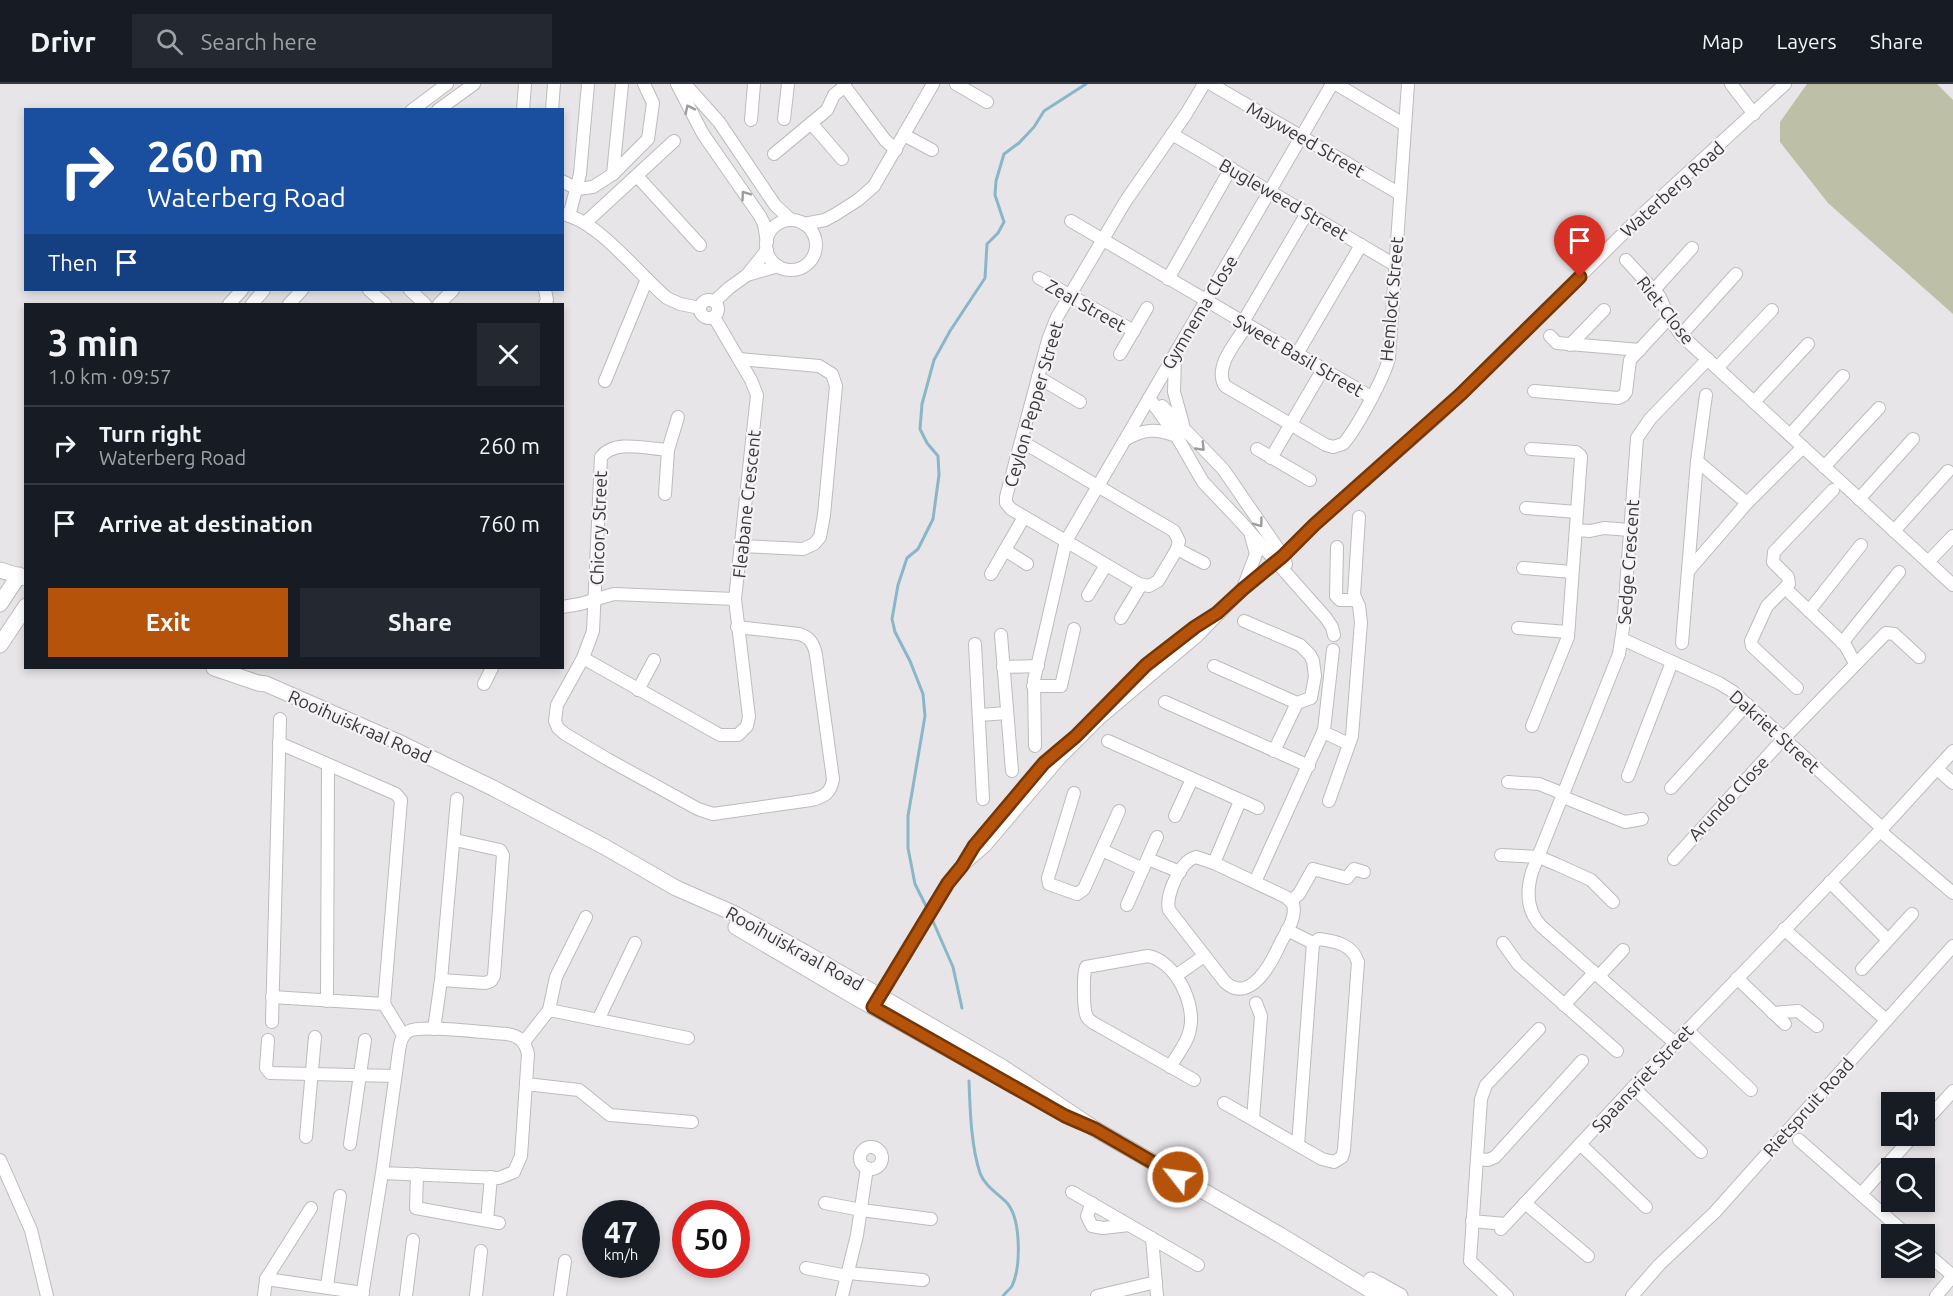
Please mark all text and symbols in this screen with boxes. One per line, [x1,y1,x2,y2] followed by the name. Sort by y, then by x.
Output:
[132,14,552,68] search box
[153,25,186,58] icon: search
[30,26,96,57] text: Drivr
[201,29,317,54] text: Search here
[1702,29,1743,53] text: Map
[1776,29,1837,53] text: Layers
[1870,29,1923,53] text: Share
[1244,97,1368,181] street label: Mayweed Street
[685,105,697,116] one-way arrow
[48,132,126,210] icon: right
[147,133,264,180] text: 260 m
[1616,137,1728,241] street label: Waterberg Road
[1216,154,1352,244] street label: Bugleweed Street
[147,182,346,212] text: Waterberg Road
[741,190,752,201] one-way arrow
[1554,215,1605,277] pin
[1563,224,1596,257] icon: arrive
[1376,236,1406,362] street label: Hemlock Street
[110,246,143,279] icon: arrive
[48,250,98,275] text: Then
[1157,251,1241,373] street label: Gymnema Close
[1633,272,1699,348] street label: Riet Close
[1042,275,1130,335] street label: Zeal Street
[1231,310,1367,400] street label: Sweet Basil Street
[1000,319,1066,489] street label: Ceylon Pepper Street
[48,322,139,363] text: 3 min
[477,323,540,386] button: close
[48,365,172,388] text: 1.0 km · 09:57
[99,421,201,446] text: Turn right
[48,429,81,462] icon: right
[728,429,764,579] street label: Fleabane Crescent
[479,433,540,458] text: 260 m
[1194,439,1205,450] one-way arrow
[99,446,246,469] text: Waterberg Road
[586,470,610,586] street label: Chicory Street
[1614,499,1642,625] street label: Sedge Crescent
[48,507,81,540] icon: arrive
[99,511,313,536] text: Arrive at destination
[479,511,540,536] text: 760 m
[1252,516,1263,527] one-way arrow
[48,588,288,657] button: Exit
[300,588,540,657] button: Share
[286,686,434,766] street label: Rooihuiskraal Road
[1726,686,1824,776] street label: Dakriet Street
[1684,752,1772,844] street label: Arundo Close
[723,902,867,994] street label: Rooihuiskraal Road
[1587,1020,1697,1136] street label: Spaansriet Street
[1759,1054,1857,1160] street label: Rietspruit Road
[1881,1092,1935,1278] map controls
[1881,1092,1935,1146] button: sound
[1146,1145,1210,1209] position arrow
[1881,1158,1935,1212] button: search
[672,1200,750,1278] speed limit sign: 50
[604,1215,638,1249] text: 47
[1881,1224,1935,1278] button: layers
[604,1246,638,1263] text: km/h

